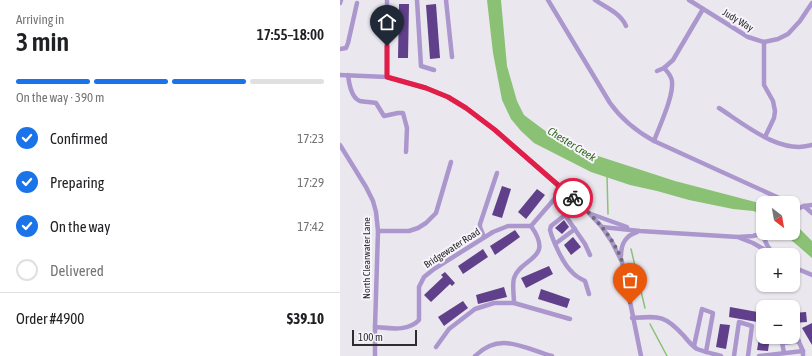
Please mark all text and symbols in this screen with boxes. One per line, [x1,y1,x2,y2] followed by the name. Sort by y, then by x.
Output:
[370,5,404,46] pin
[721,7,755,33] street label: Judy Way
[376,11,398,33] icon: home
[16,12,64,27] text: Arriving in
[257,26,324,43] text: 17:55–18:00
[16,27,69,57] text: 3 min
[16,90,104,105] text: On the way · 390 m
[546,124,598,164] water label: Chester Creek
[16,127,38,149] icon: check
[50,130,108,147] text: Confirmed
[297,131,324,146] text: 17:23
[16,171,38,193] icon: check
[50,174,104,191] text: Preparing
[297,175,324,190] text: 17:29
[553,178,593,218] courier
[562,187,584,209] icon: bike
[756,196,800,240] north arrow
[756,196,800,344] map controls
[16,215,38,237] icon: check
[361,217,372,299] street label: North Clearwater Lane
[50,218,111,235] text: On the way
[297,219,324,234] text: 17:42
[422,226,482,270] street label: Bridgewater Road
[756,248,800,292] button: +
[50,262,104,279] text: Delivered
[613,263,647,304] pin
[619,269,641,291] icon: bag
[756,300,800,344] button: −
[16,310,84,327] text: Order #4900
[287,310,324,327] text: $39.10
[352,328,417,347] scale bar
[358,331,383,343] text: 100 m

